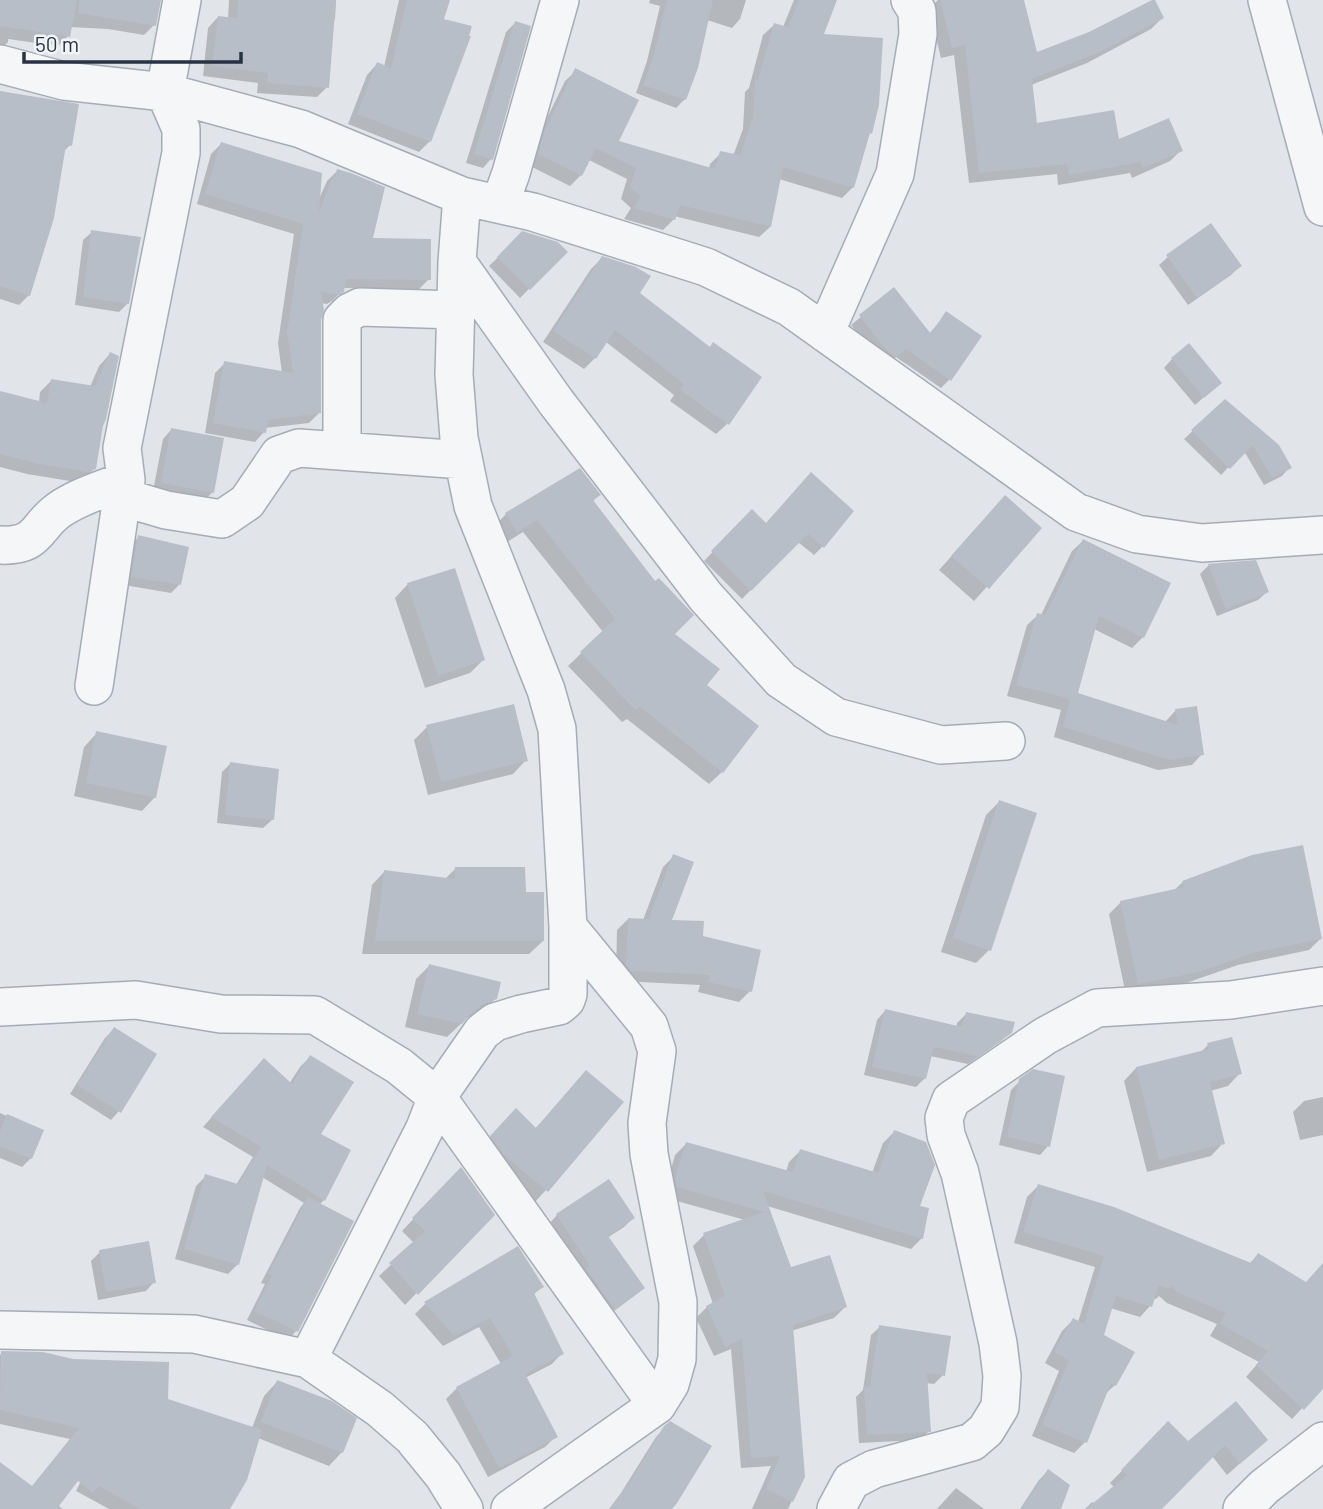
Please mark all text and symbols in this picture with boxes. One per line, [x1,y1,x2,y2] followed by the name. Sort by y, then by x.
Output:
[24,21,242,65] scale bar
[35,31,79,56] text: 50 m

